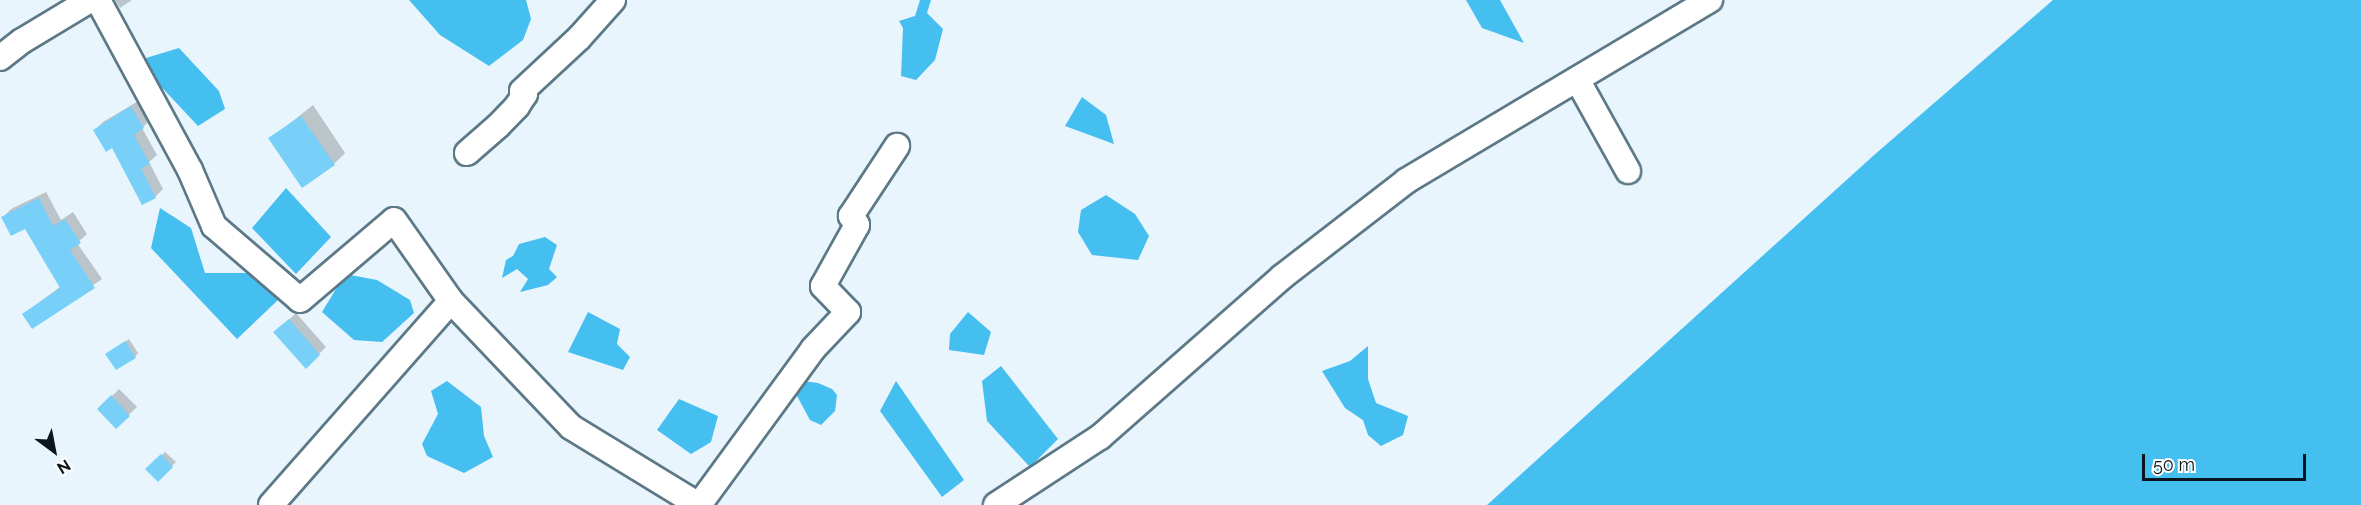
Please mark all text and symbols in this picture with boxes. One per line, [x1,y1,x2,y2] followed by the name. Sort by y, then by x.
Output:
[24,421,84,481] north arrow
[2145,442,2308,480] scale bar
[2153,454,2195,475] text: 50 m
[54,455,74,478] text: N

